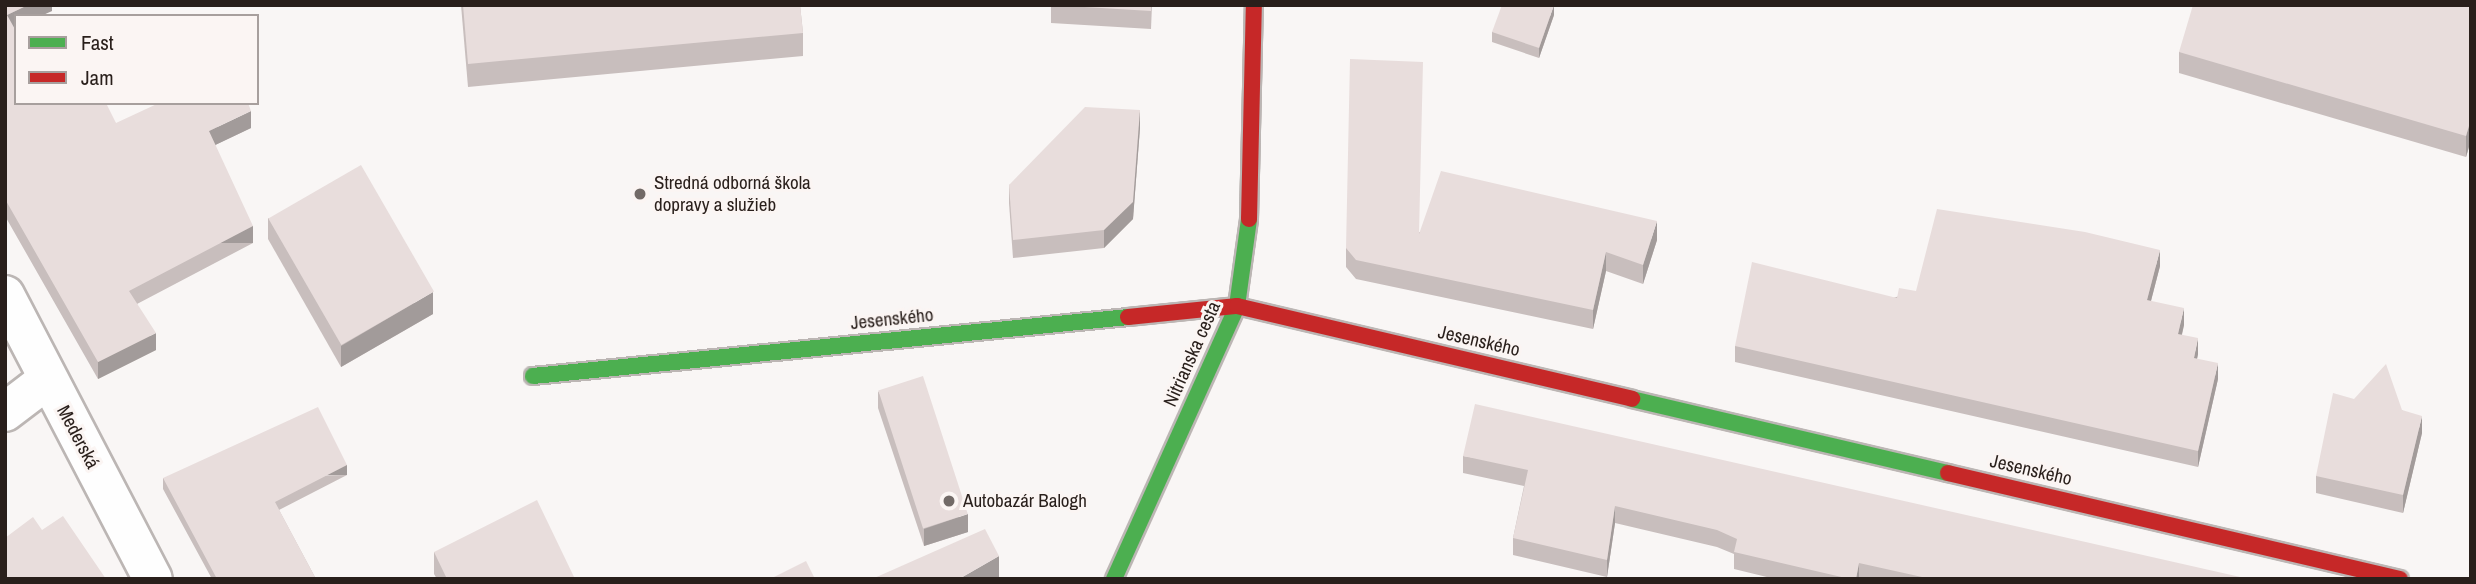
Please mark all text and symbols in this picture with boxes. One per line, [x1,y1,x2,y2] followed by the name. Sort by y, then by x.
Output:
[14,14,259,105] legend
[81,28,114,57] text: Fast
[81,63,114,92] text: Jam
[654,172,811,216] place label: Stredná odborná škola dopravy a služieb
[632,186,648,202] marker: Stredná odborná škola dopravy a služieb
[1159,298,1225,410] street label: Nitrianska cesta
[849,303,935,335] street label: Jesenského
[1436,321,1522,361] street label: Jesenského
[52,401,104,473] street label: Mederská
[1988,450,2074,490] street label: Jesenského
[963,490,1087,512] place label: Autobazár Balogh
[941,493,957,509] marker: Autobazár Balogh

